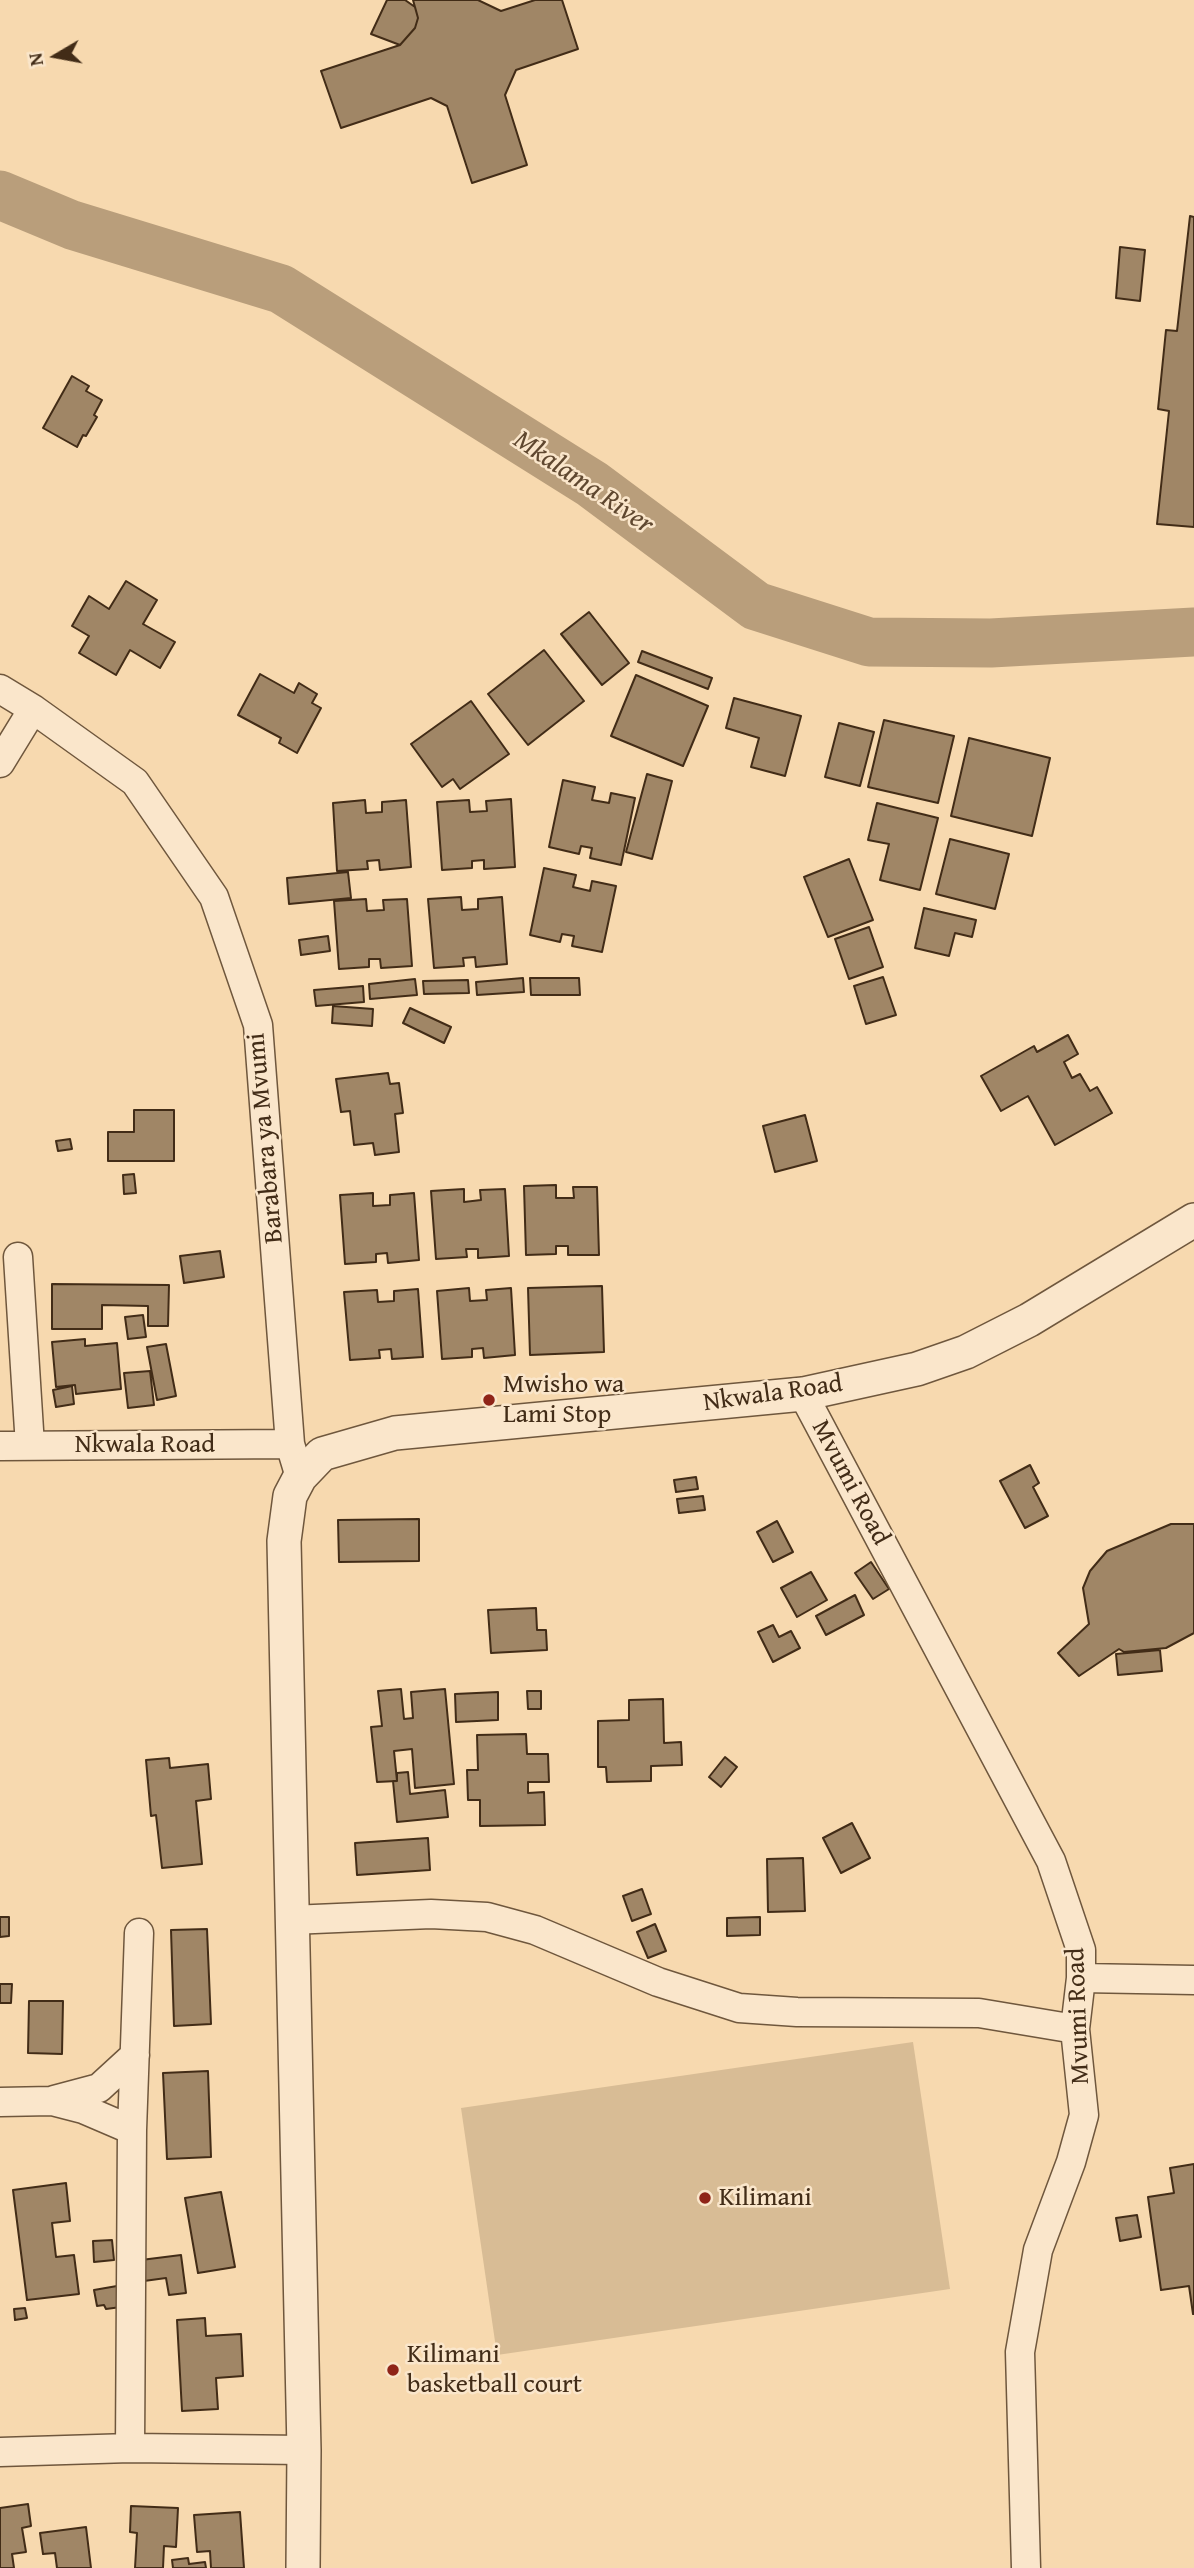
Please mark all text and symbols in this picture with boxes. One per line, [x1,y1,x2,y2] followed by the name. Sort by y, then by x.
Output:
[21,21,91,91] north arrow
[20,51,50,68] text: N
[506,424,660,542] water label: Mkalama River
[241,1031,291,1245] street label: Barabara ya Mvumi
[503,1369,624,1430] place label: Mwisho wa Lami Stop
[701,1369,845,1419] street label: Nkwala Road
[481,1392,497,1408] marker: Mwisho wa Lami Stop
[804,1415,896,1551] street label: Mvumi Road
[75,1429,215,1461] street label: Nkwala Road
[1061,1947,1097,2085] street label: Mvumi Road
[719,2182,812,2214] place label: Kilimani
[697,2190,713,2206] marker: Kilimani
[407,2339,582,2400] place label: Kilimani basketball court
[385,2362,401,2378] marker: Kilimani basketball court

